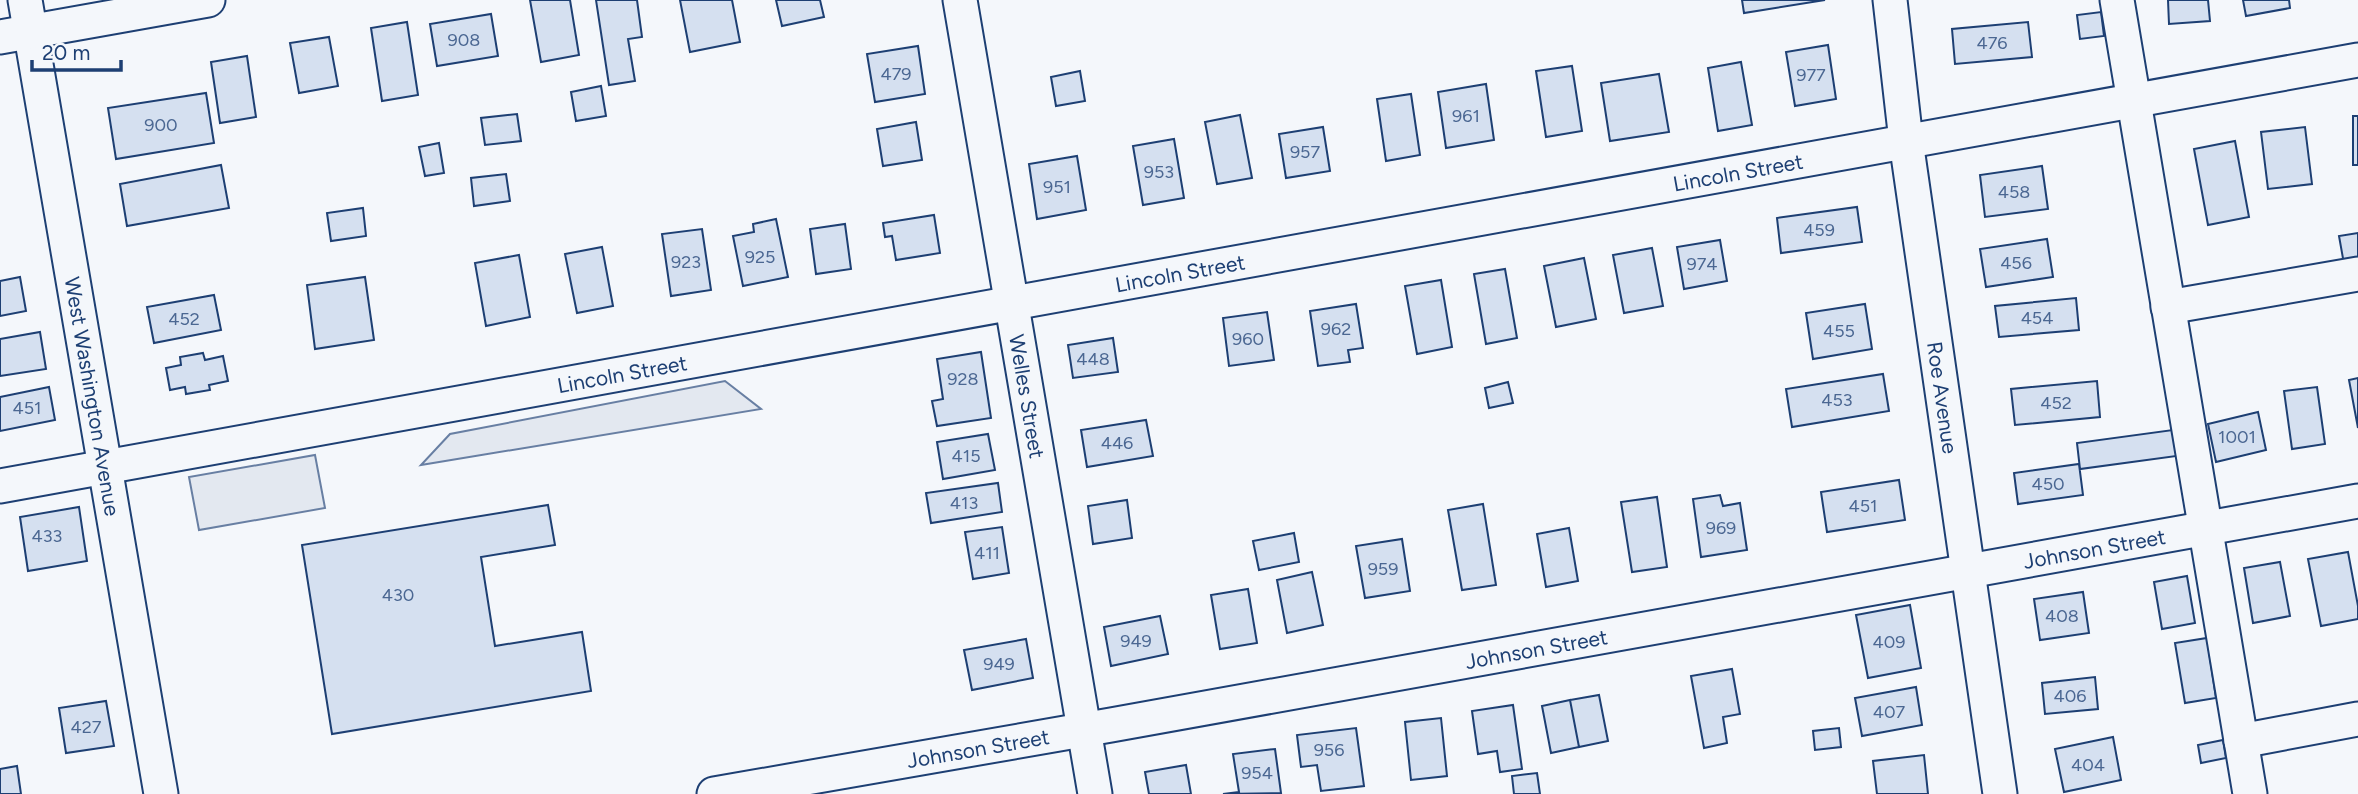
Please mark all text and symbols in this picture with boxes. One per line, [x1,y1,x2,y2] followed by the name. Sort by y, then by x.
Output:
[32,28,121,72] scale bar
[448,29,480,51] house number: 908
[1976,32,2008,54] house number: 476
[42,40,90,65] text: 20 m
[880,63,912,85] house number: 479
[1796,64,1826,86] house number: 977
[1452,105,1480,127] house number: 961
[144,114,178,136] house number: 900
[1290,141,1320,163] house number: 957
[1671,148,1805,196] street label: Lincoln Street
[1144,161,1174,183] house number: 953
[1043,176,1071,198] house number: 951
[1998,181,2030,203] house number: 458
[1803,219,1835,241] house number: 459
[745,246,775,268] house number: 925
[1113,249,1247,297] street label: Lincoln Street
[671,251,701,273] house number: 923
[2000,252,2032,274] house number: 456
[1686,253,1718,275] house number: 974
[60,275,126,518] street label: West Washington Avenue
[2021,307,2053,329] house number: 454
[168,308,200,330] house number: 452
[1321,318,1351,340] house number: 962
[1823,320,1855,342] house number: 455
[1232,328,1264,350] house number: 960
[1005,332,1050,460] street label: Welles Street
[1922,340,1963,455] street label: Roe Avenue
[1076,348,1110,370] house number: 448
[555,350,689,398] street label: Lincoln Street
[947,368,979,390] house number: 928
[1821,389,1853,411] house number: 453
[2040,392,2072,414] house number: 452
[13,397,41,419] house number: 451
[2218,426,2256,448] house number: 1001
[1101,432,1133,454] house number: 446
[952,445,980,467] house number: 415
[2031,473,2065,495] house number: 450
[950,492,978,514] house number: 413
[1849,495,1877,517] house number: 451
[1706,517,1736,539] house number: 969
[2021,523,2168,573] street label: Johnson Street
[32,525,62,547] house number: 433
[974,542,1000,564] house number: 411
[1368,558,1398,580] house number: 959
[382,584,414,606] house number: 430
[2045,605,2079,627] house number: 408
[1463,624,1609,674] street label: Johnson Street
[1120,630,1152,652] house number: 949
[1873,631,1905,653] house number: 409
[983,653,1015,675] house number: 949
[2054,685,2086,707] house number: 406
[1873,701,1906,723] house number: 407
[71,716,102,738] house number: 427
[905,723,1051,773] street label: Johnson Street
[1314,739,1344,761] house number: 956
[2071,754,2105,776] house number: 404
[1241,762,1273,784] house number: 954

